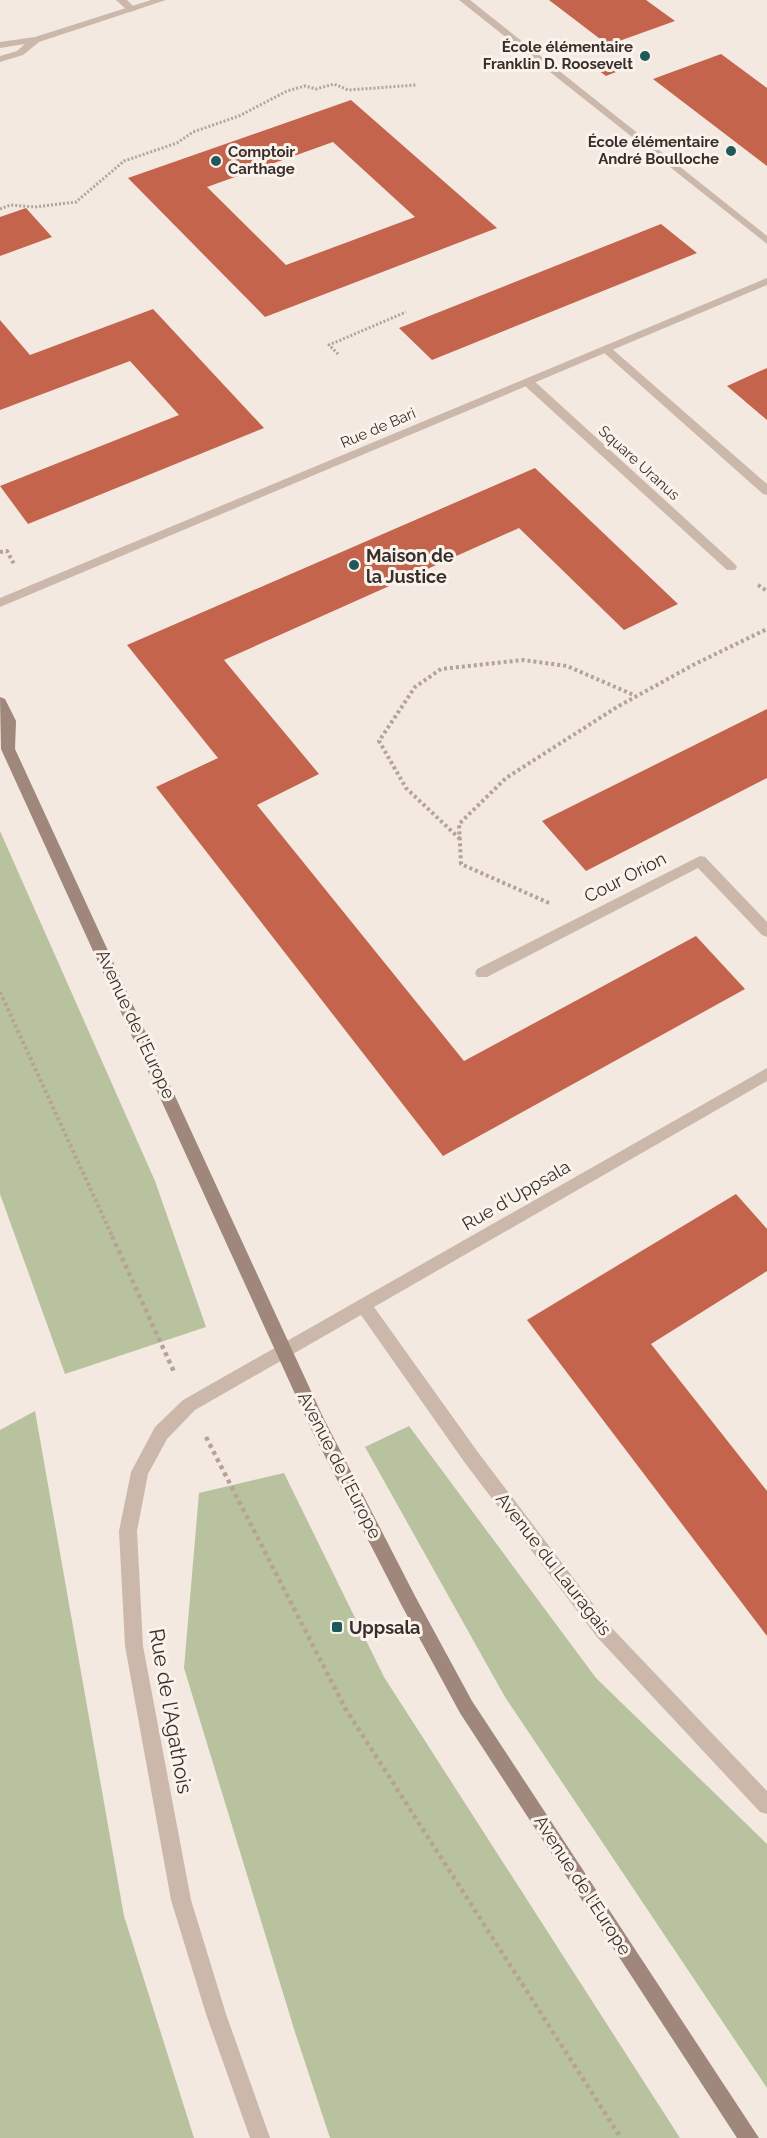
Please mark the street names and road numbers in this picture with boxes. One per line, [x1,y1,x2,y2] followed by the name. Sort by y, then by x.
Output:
[338,404,418,452] street label: Rue de Bari
[595,422,683,504] street label: Square Uranus
[581,847,669,907] street label: Cour Orion
[92,946,180,1102] street label: Avenue de l'Europe
[458,1156,574,1234] street label: Rue d'Uppsala
[294,1388,386,1542] street label: Avenue de l'Europe
[492,1489,616,1640] street label: Avenue du Lauragais
[144,1626,198,1796] street label: Rue de l'Agathois
[530,1811,636,1959] street label: Avenue de l'Europe

